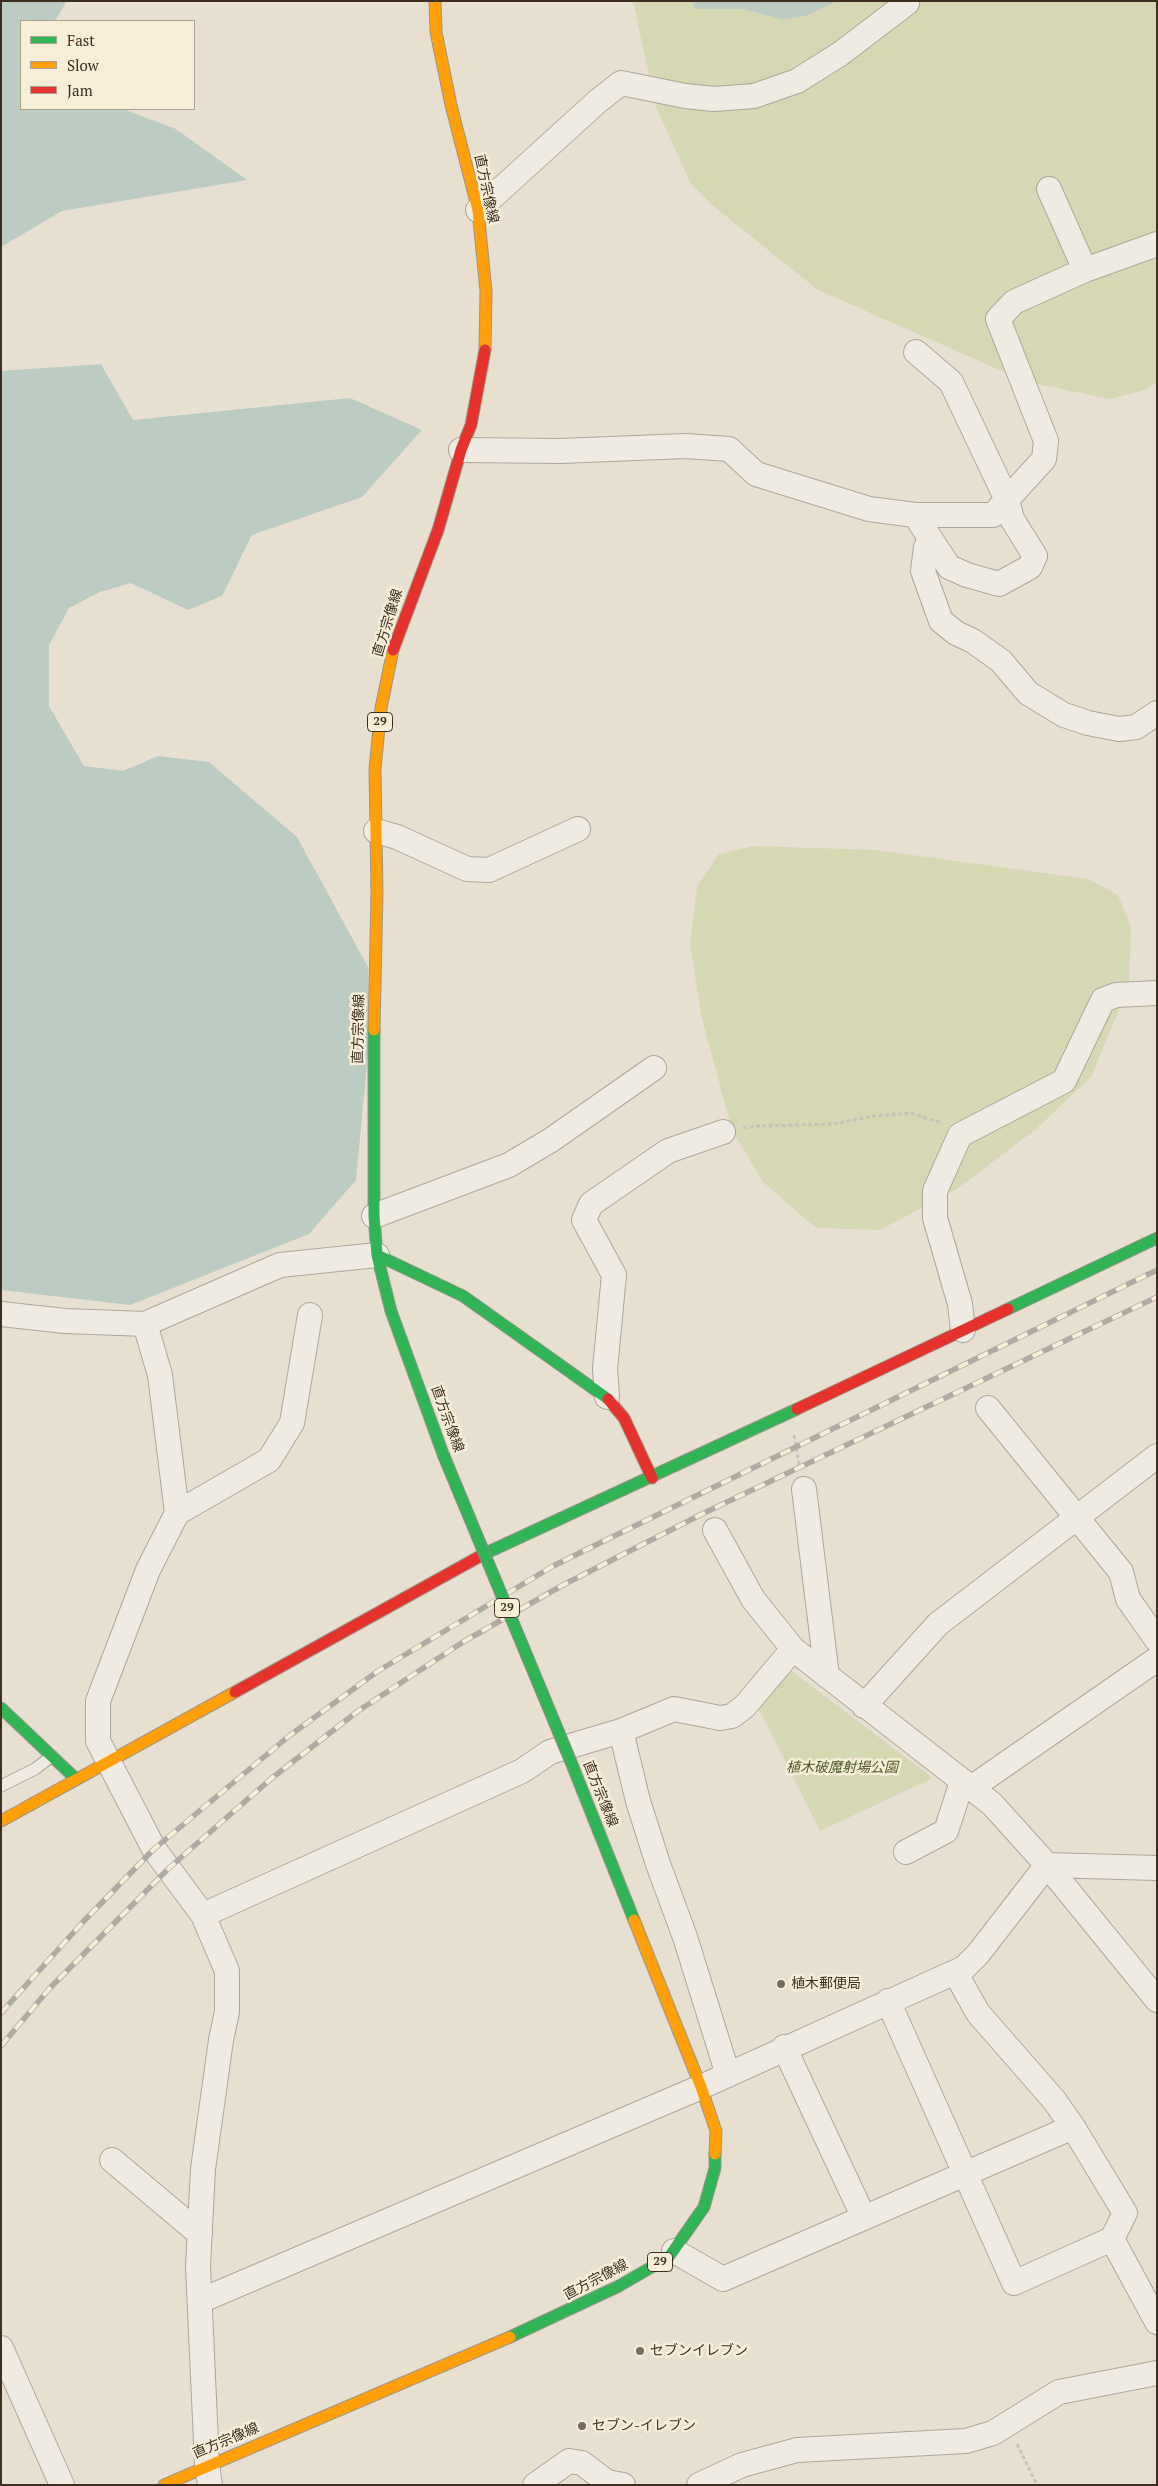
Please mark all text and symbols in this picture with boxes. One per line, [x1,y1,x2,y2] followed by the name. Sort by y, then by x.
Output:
[20,20,195,110] legend
[67,30,95,50] text: Fast
[67,55,99,75] text: Slow
[67,80,93,100] text: Jam
[471,153,501,225] street label: 直方宗像線
[370,587,406,659] street label: 直方宗像線
[368,712,392,732] road number: 29
[350,994,368,1064] street label: 直方宗像線
[427,1383,467,1455] street label: 直方宗像線
[494,1599,520,1618] road number: 29
[579,1758,621,1830] street label: 直方宗像線
[786,1760,898,1776] park label: 植木破魔射場公園
[791,1976,861,1992] place label: 植木郵便局
[775,1978,787,1990] marker: 植木郵便局
[648,2252,672,2272] road number: 29
[561,2256,631,2304] street label: 直方宗像線
[650,2343,748,2359] place label: セブンイレブン
[634,2345,646,2357] marker: セブンイレブン
[592,2418,696,2434] place label: セブン-イレブン
[191,2420,261,2462] street label: 直方宗像線
[576,2420,588,2432] marker: セブン-イレブン

